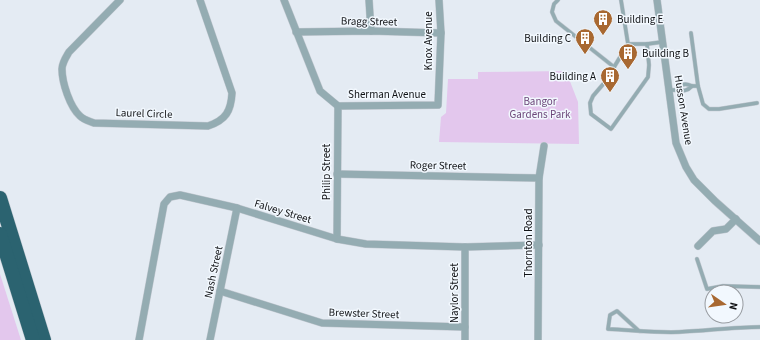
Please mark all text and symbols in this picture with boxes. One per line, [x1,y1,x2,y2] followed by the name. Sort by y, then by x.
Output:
[592,8,614,36] building icon: Building E
[421,11,436,71] street label: Knox Avenue
[617,12,664,27] place label: Building E
[341,14,398,29] street label: Bragg Street
[574,27,596,55] building icon: Building C
[524,31,571,46] place label: Building C
[617,42,639,70] building icon: Building B
[642,46,690,61] place label: Building B
[599,65,621,93] building icon: Building A
[549,69,596,84] place label: Building A
[671,74,697,147] street label: Husson Avenue
[348,87,426,102] street label: Sherman Avenue
[510,94,571,122] park label: Bangor Gardens Park
[115,105,173,122] street label: Laurel Circle
[319,144,334,200] street label: Philip Street
[410,158,467,173] street label: Roger Street
[252,196,313,227] street label: Falvey Street
[521,208,536,278] street label: Thornton Road
[201,244,226,300] street label: Nash Street
[447,263,462,323] street label: Naylor Street
[704,284,744,324] north arrow
[725,301,741,311] text: N
[328,305,400,322] street label: Brewster Street

